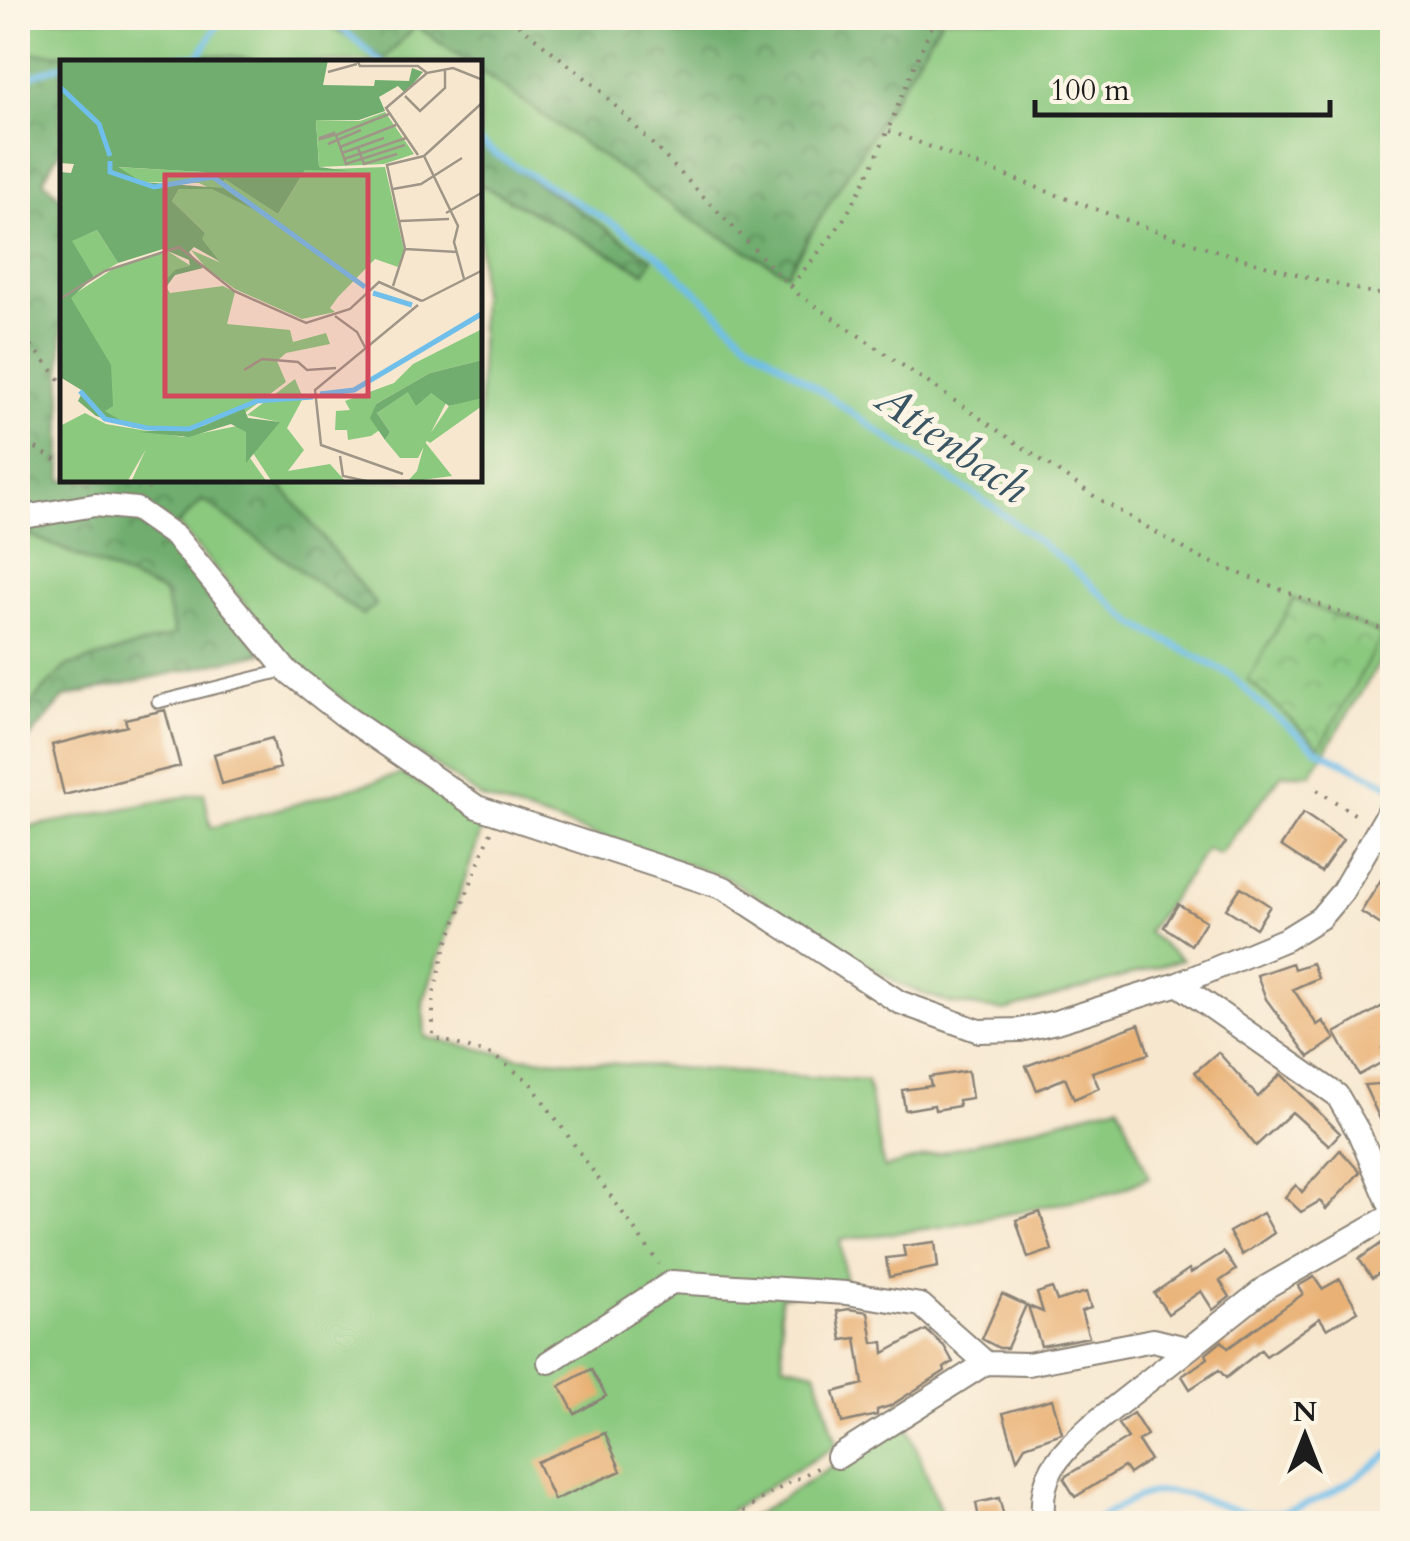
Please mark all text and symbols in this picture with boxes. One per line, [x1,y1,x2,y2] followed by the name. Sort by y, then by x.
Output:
[1035,55,1330,117] scale bar
[60,60,482,482] inset map
[1050,70,1130,111] text: 100 m
[863,368,1041,518] water label: Attenbach
[1255,1386,1355,1486] north arrow
[1293,1393,1317,1431] text: N

